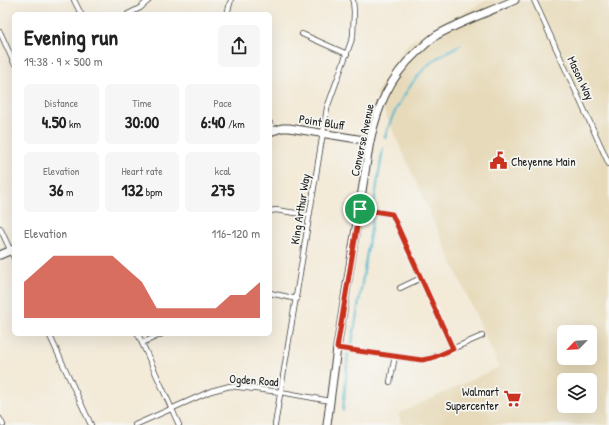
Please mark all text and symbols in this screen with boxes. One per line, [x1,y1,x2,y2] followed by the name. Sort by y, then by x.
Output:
[24,22,118,52] text: Evening run
[218,25,260,67] button: share
[24,52,103,70] text: 19:38 · 9 × 500 m
[563,53,599,103] street label: Mason Way
[45,96,78,110] text: Distance
[132,96,152,110] text: Time
[214,96,232,110] text: Pace
[346,102,378,178] street label: Converse Avenue
[42,110,66,133] text: 4.50
[125,110,159,133] text: 30:00
[201,110,225,133] text: 6:40
[298,110,347,134] street label: Point Bluff
[66,117,81,131] text: km
[225,117,245,131] text: /km
[488,151,508,171] public building icon: Cheyenne Main
[511,153,576,170] place label: Cheyenne Main
[43,164,80,178] text: Elevation
[121,164,163,178] text: Heart rate
[215,164,231,178] text: kcal
[286,172,314,246] street label: King Arthur Way
[49,178,64,201] text: 36
[121,178,143,201] text: 132
[211,178,234,201] text: 275
[64,185,74,199] text: m
[143,185,162,199] text: bpm
[343,192,377,226] pin
[349,198,371,220] icon: arrive
[24,224,67,242] text: Elevation
[211,224,260,242] text: 116–120 m
[557,325,597,365] north arrow
[557,325,597,413] map controls
[229,370,280,390] street label: Ogden Road
[557,373,597,413] button: layers
[446,383,500,414] place label: Walmart Supercenter
[502,388,522,408] supermarket icon: Walmart Supercenter

